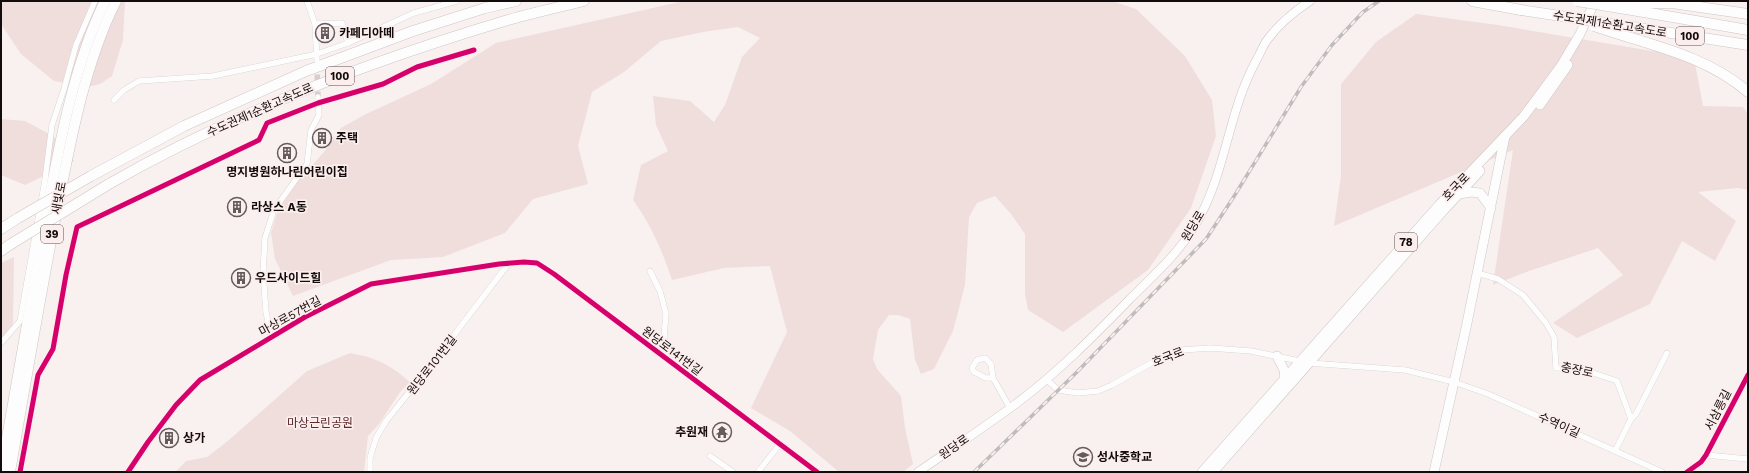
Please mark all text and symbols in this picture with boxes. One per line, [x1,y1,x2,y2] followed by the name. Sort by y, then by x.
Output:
[1552,8,1668,40] street label: 수도권제1순환고속도로
[314,22,336,44] building icon: 카페디아떼
[339,26,394,40] place label: 카페디아떼
[1676,27,1704,45] road number: 100
[326,67,354,85] road number: 100
[205,80,315,140] street label: 수도권제1순환고속도로
[311,127,333,149] building icon: 주택
[336,131,358,145] place label: 주택
[276,142,298,164] building icon: 명지병원하나린어린이집
[226,165,348,179] place label: 명지병원하나린어린이집
[1439,170,1473,204] street label: 호국로
[49,180,69,216] street label: 새빛로
[226,196,248,218] building icon: 라상스 A동
[251,200,307,214] place label: 라상스 A동
[1178,208,1208,244] street label: 원당로
[41,225,63,243] road number: 39
[1395,233,1417,251] road number: 78
[230,267,252,289] building icon: 우드사이드힐
[255,271,321,285] place label: 우드사이드힐
[256,293,324,339] street label: 마상로57번길
[639,324,705,378] street label: 원당로141번길
[404,332,460,398] street label: 원당로101번길
[1150,345,1186,369] street label: 호국로
[1559,360,1595,380] street label: 충장로
[1702,387,1734,433] street label: 서삼릉길
[1536,410,1582,440] street label: 수역이길
[287,416,353,430] park label: 마상근린공원
[711,421,733,443] temple icon: 추원재
[675,425,708,439] place label: 추원재
[158,427,180,449] building icon: 상가
[183,431,205,445] place label: 상가
[936,432,972,462] street label: 원당로
[1072,446,1094,468] school or university icon: 성사중학교
[1097,450,1152,464] place label: 성사중학교

